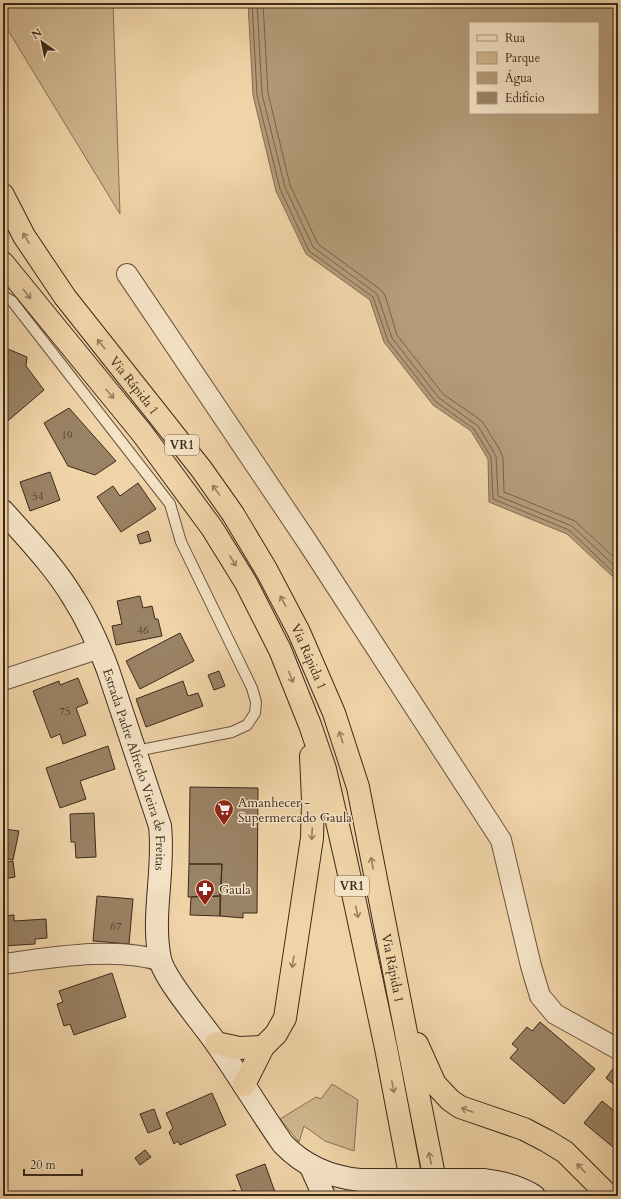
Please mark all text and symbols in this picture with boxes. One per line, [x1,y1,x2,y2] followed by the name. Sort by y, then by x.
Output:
[22,22,62,62] north arrow
[469,22,599,114] legend
[29,25,45,43] text: N
[505,30,526,46] text: Rua
[505,50,540,66] text: Parque
[505,69,533,86] text: Água
[505,90,545,106] text: Edifício
[21,232,29,244] one-way arrow
[23,288,32,299] one-way arrow
[97,338,105,349] one-way arrow
[105,353,163,419] street label: Via Rápida 1
[105,389,114,400] one-way arrow
[61,428,73,443] house number: 19
[165,435,199,455] road number: VR1
[212,485,220,496] one-way arrow
[32,489,44,504] house number: 54
[229,555,237,567] one-way arrow
[278,595,286,607] one-way arrow
[286,621,331,693] street label: Via Rápida 1
[137,623,149,638] house number: 46
[98,666,169,871] street label: Estrada Padre Alfredo Vieira de Freitas
[287,671,295,683] one-way arrow
[59,704,71,719] house number: 75
[337,731,345,743] one-way arrow
[238,794,352,827] place label: Amanhecer - Supermercado Gaula
[213,798,235,826] supermarket icon: Amanhecer - Supermercado Gaula
[309,827,316,840] one-way arrow
[368,857,376,870] one-way arrow
[335,876,369,896] road number: VR1
[194,878,216,906] pharmacy icon: Gaula
[219,881,251,899] place label: Gaula
[354,905,362,918] one-way arrow
[110,919,122,934] house number: 67
[377,932,408,1005] street label: Via Rápida 1
[289,956,297,969] one-way arrow
[389,1080,397,1093] one-way arrow
[461,1106,474,1113] one-way arrow
[24,1151,82,1177] scale bar
[426,1152,434,1165] one-way arrow
[30,1157,57,1173] text: 20 m
[576,1163,586,1173] one-way arrow

